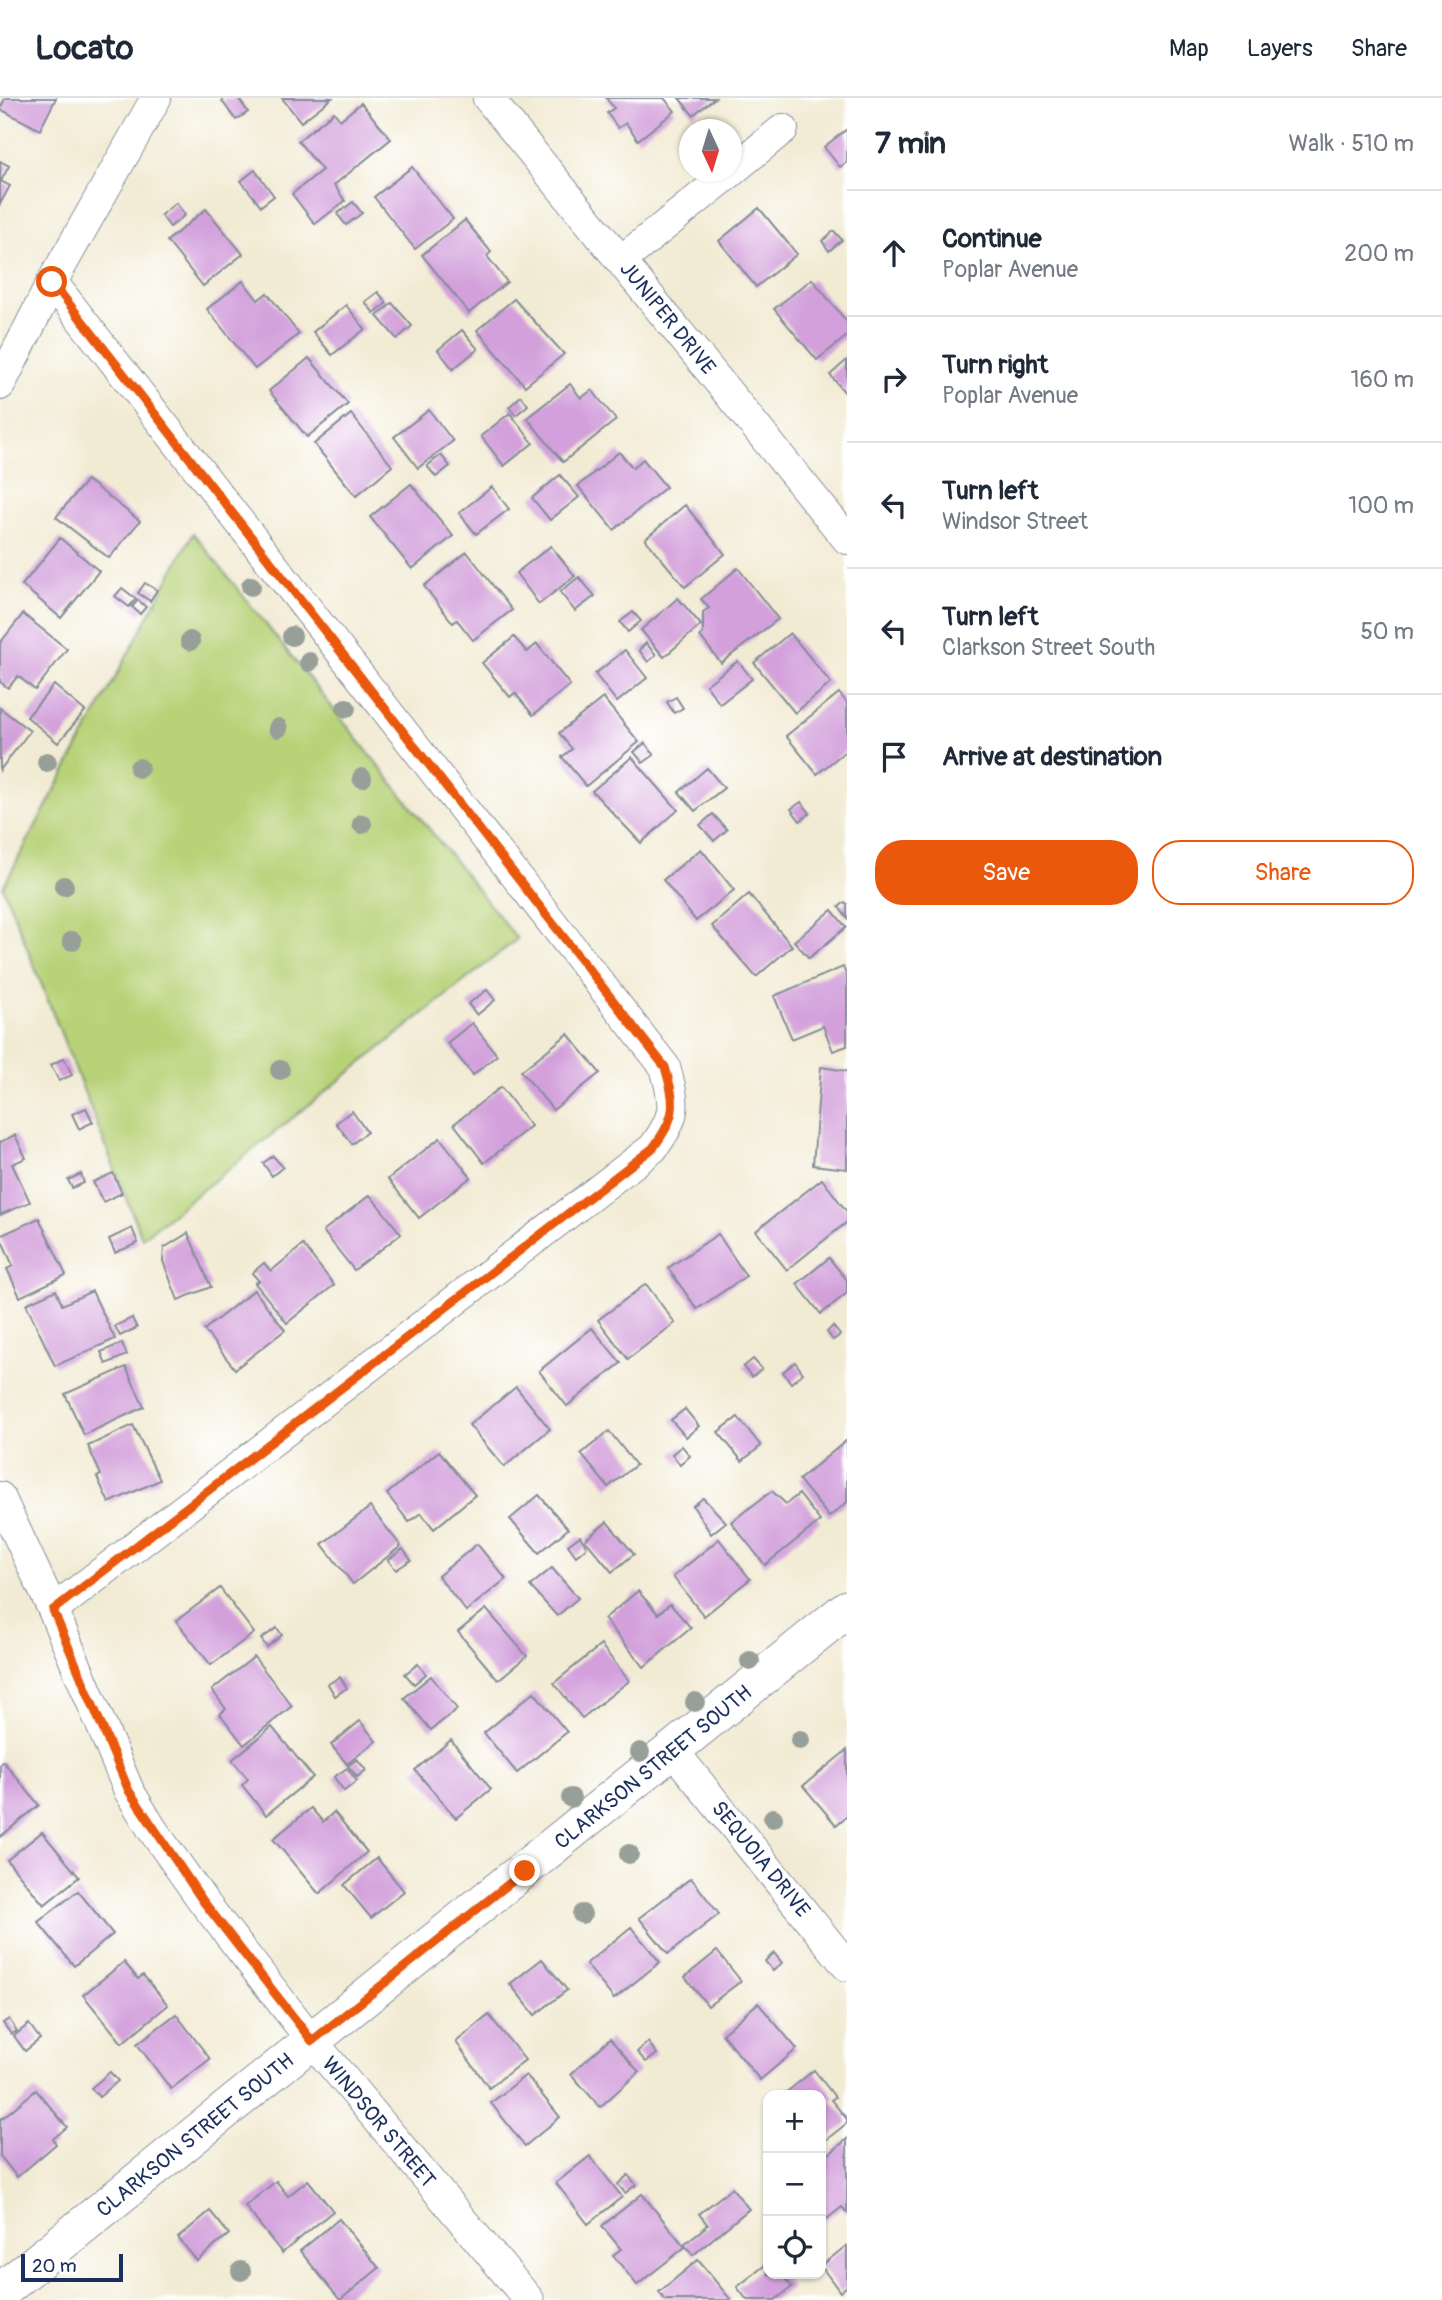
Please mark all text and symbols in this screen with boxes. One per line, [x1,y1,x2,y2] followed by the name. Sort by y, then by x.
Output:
[35,28,133,69] text: Locato
[1169,34,1209,63] text: Map
[1247,34,1313,63] text: Layers
[1351,34,1407,63] text: Share
[679,119,742,182] north arrow
[875,125,946,162] text: 7 min
[1289,129,1414,158] text: Walk · 510 m
[942,223,1042,255] text: Continue
[875,234,913,272] icon: ahead
[1344,239,1414,268] text: 200 m
[942,255,1078,284] text: Poplar Avenue
[614,256,722,381] street label: JUNIPER DRIVE
[36,266,67,297] route start
[942,349,1048,381] text: Turn right
[875,360,913,398] icon: right
[1350,365,1414,394] text: 160 m
[942,381,1078,410] text: Poplar Avenue
[942,475,1038,507] text: Turn left
[875,486,913,524] icon: left
[1348,491,1414,520] text: 100 m
[942,507,1088,536] text: Windsor Street
[942,601,1038,633] text: Turn left
[875,612,913,650] icon: left
[1360,617,1414,646] text: 50 m
[942,633,1155,662] text: Clarkson Street South
[875,738,913,776] icon: arrive
[942,741,1162,773] text: Arrive at destination
[875,840,1138,905] button: Save
[1152,840,1414,905] button: Share
[549,1679,757,1855] street label: CLARKSON STREET SOUTH
[705,1796,816,1923] street label: SEQUOIA DRIVE
[509,1855,540,1886] route end
[91,2047,299,2223] street label: CLARKSON STREET SOUTH
[316,2051,442,2194] street label: WINDSOR STREET
[763,2090,826,2279] map controls
[763,2090,826,2153] button: +
[763,2153,826,2216] button: −
[763,2216,826,2279] button: locate
[21,2251,122,2283] scale bar
[32,2254,77,2278] text: 20 m

